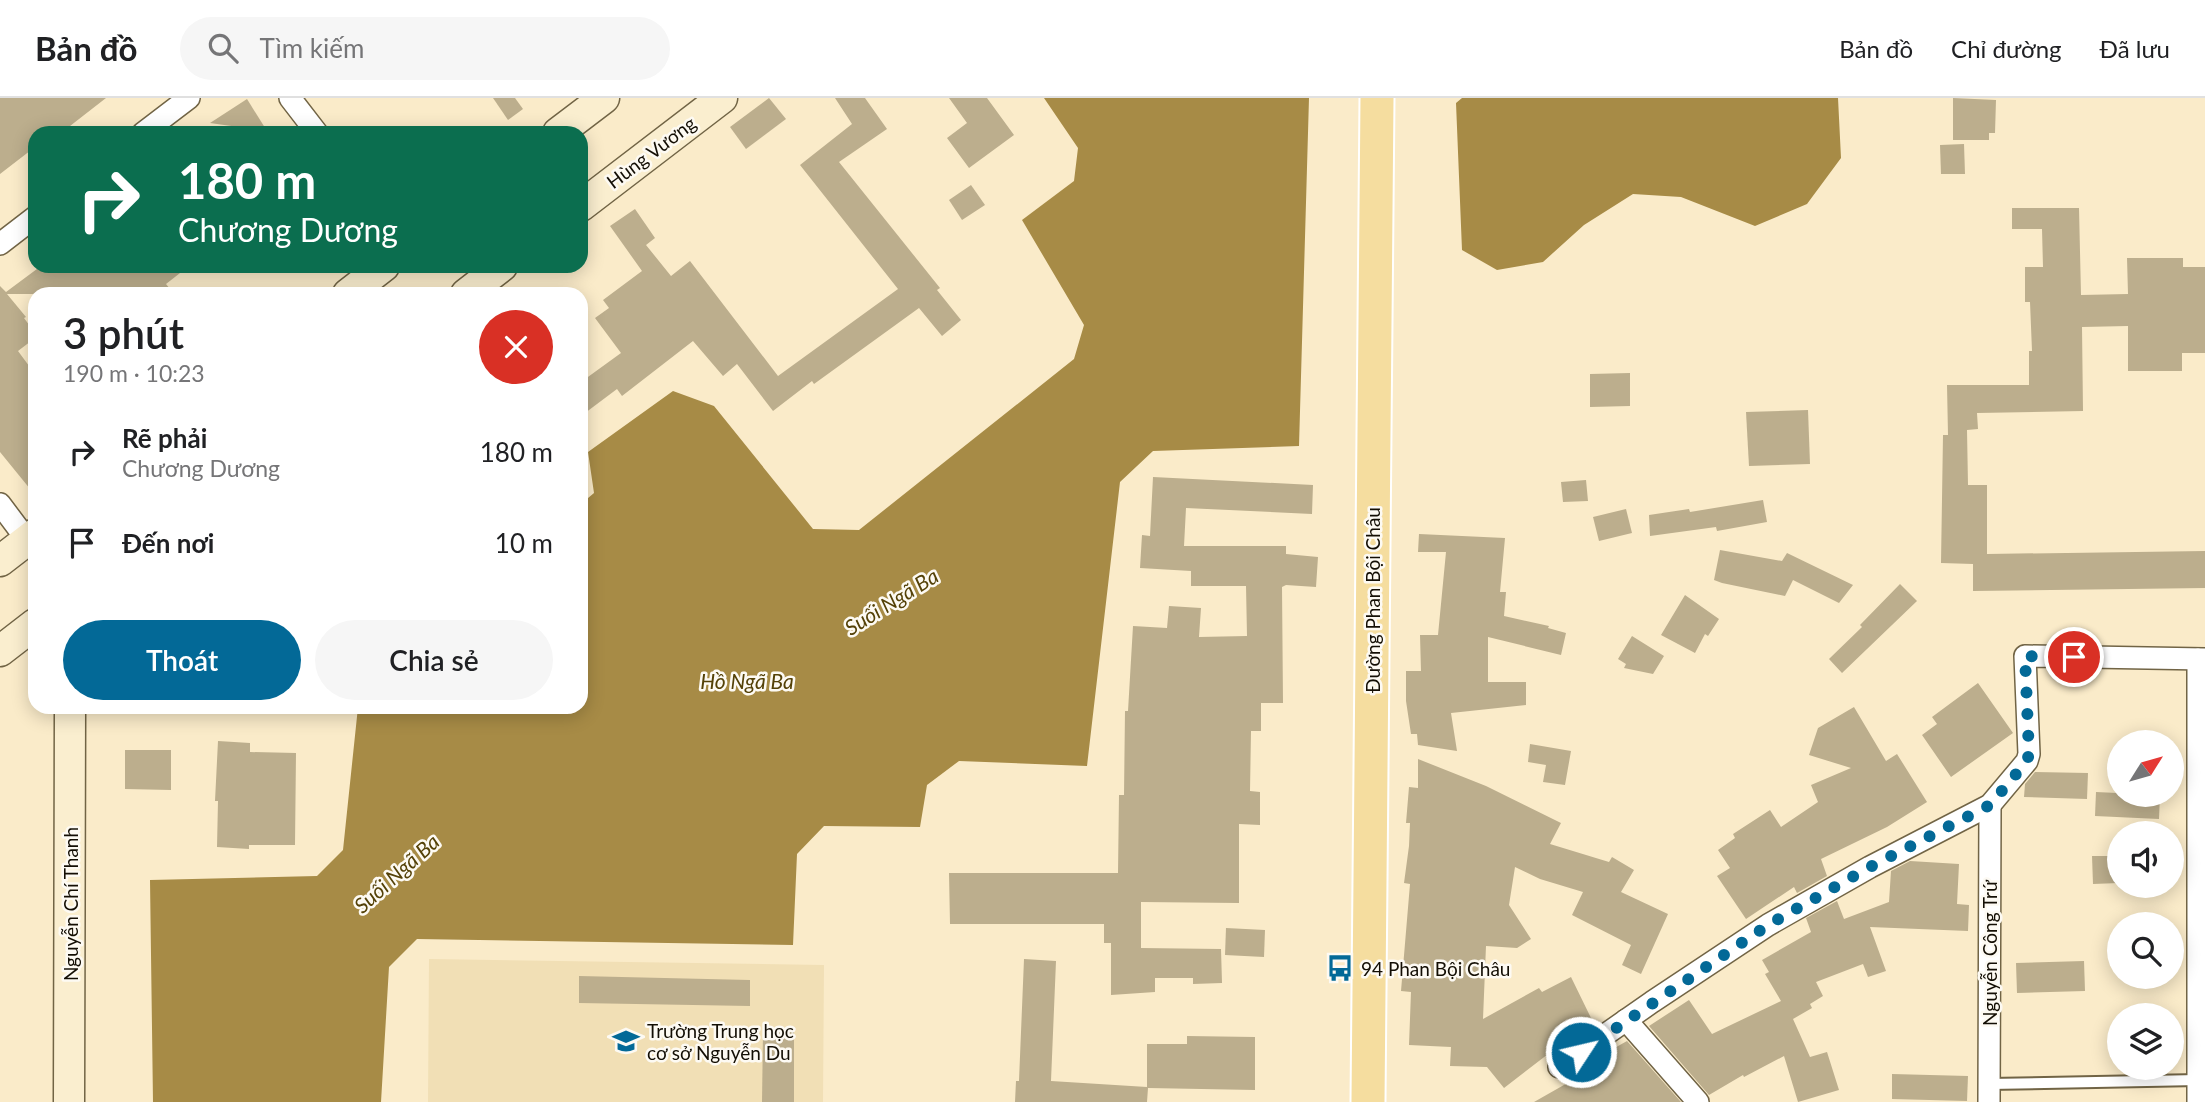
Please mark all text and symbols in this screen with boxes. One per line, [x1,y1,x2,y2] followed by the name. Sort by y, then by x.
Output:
[180,17,670,80] search box
[35,28,138,68] text: Bản đồ
[204,29,242,67] icon: search
[260,32,364,64] text: Tìm kiếm
[1839,34,1913,63] text: Bản đồ
[1951,34,2062,63] text: Chỉ đường
[2100,34,2170,63] text: Đã lưu
[602,111,700,193] street label: Hùng Vương
[178,151,316,209] text: 180 m
[63,154,154,245] icon: right
[178,210,398,249] text: Chương Dương
[63,308,184,358] text: 3 phút
[479,310,553,384] button: close
[63,359,205,387] text: 190 m · 10:23
[122,422,207,454] text: Rẽ phải
[63,433,101,471] icon: right
[480,436,553,468] text: 180 m
[122,454,280,482] text: Chương Dương
[1361,507,1384,693] street label: Đường Phan Bội Châu
[63,524,101,562] icon: arrive
[122,527,214,559] text: Đến nơi
[495,527,553,559] text: 10 m
[840,562,942,640] water label: Suối Ngã Ba
[63,620,301,700] button: Thoát
[315,620,553,700] button: Chia sẻ
[2044,627,2104,687] pin
[2055,638,2093,676] icon: arrive
[700,668,794,693] water label: Hồ Ngã Ba
[2107,730,2184,807] north arrow
[2107,730,2184,1080] map controls
[2107,821,2184,898] button: sound
[59,827,82,981] street label: Nguyễn Chí Thanh
[348,828,444,918] water label: Suối Ngã Ba
[1978,879,2001,1026] street label: Nguyễn Công Trứ
[2107,912,2184,989] button: search
[1325,953,1355,983] bus stop icon: 94 Phan Bội Châu
[1361,957,1510,980] place label: 94 Phan Bội Châu
[2107,1003,2184,1080] button: layers
[1544,1015,1618,1089] position arrow
[647,1019,794,1064] place label: Trường Trung học cơ sở Nguyễn Du
[611,1026,641,1056] school or university icon: Trường Trung học cơ sở Nguyễn Du

